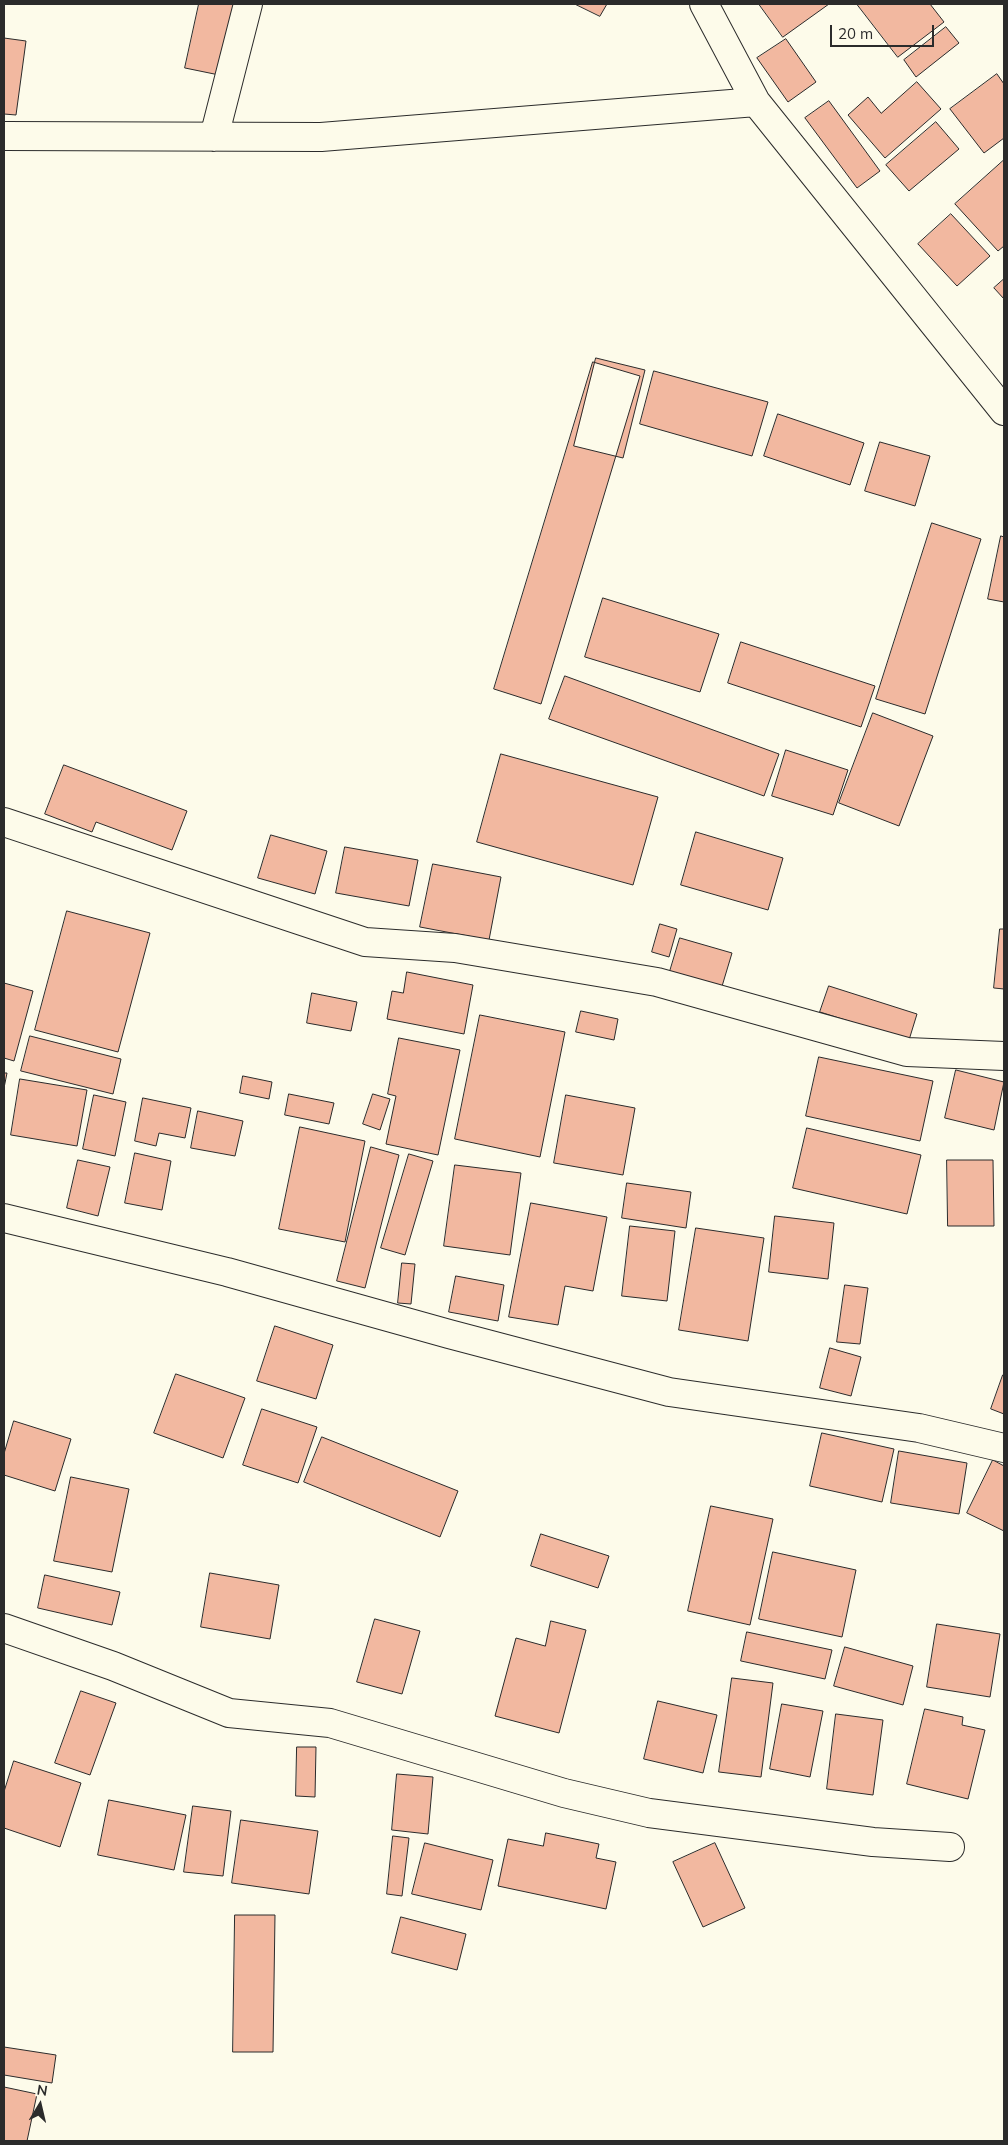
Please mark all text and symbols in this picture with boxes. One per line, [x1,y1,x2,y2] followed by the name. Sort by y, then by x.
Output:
[833,15,937,47] scale bar
[838,24,873,43] text: 20 m
[15,2080,65,2130] north arrow
[36,2080,49,2100] text: N

